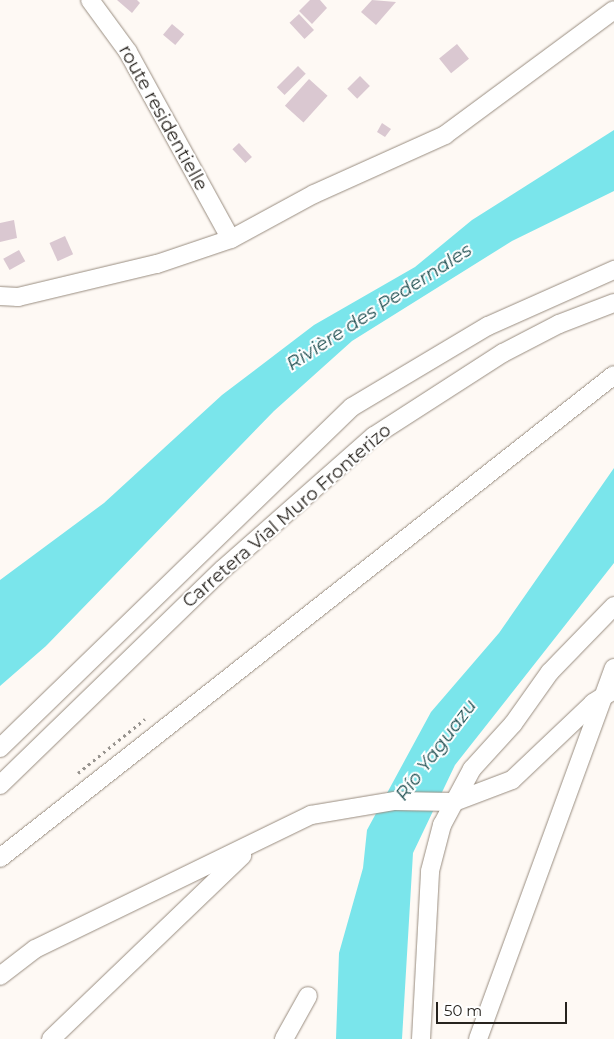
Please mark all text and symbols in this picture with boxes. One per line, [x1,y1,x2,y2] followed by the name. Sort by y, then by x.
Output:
[114,41,212,195] street label: route residentielle
[282,238,476,376] water label: Rivière des Pedernales
[178,420,396,612] street label: Carretera Vial Muro Fronterizo
[390,695,482,805] water label: Río Yaguazu
[439,992,570,1024] scale bar
[444,1001,482,1020] text: 50 m

